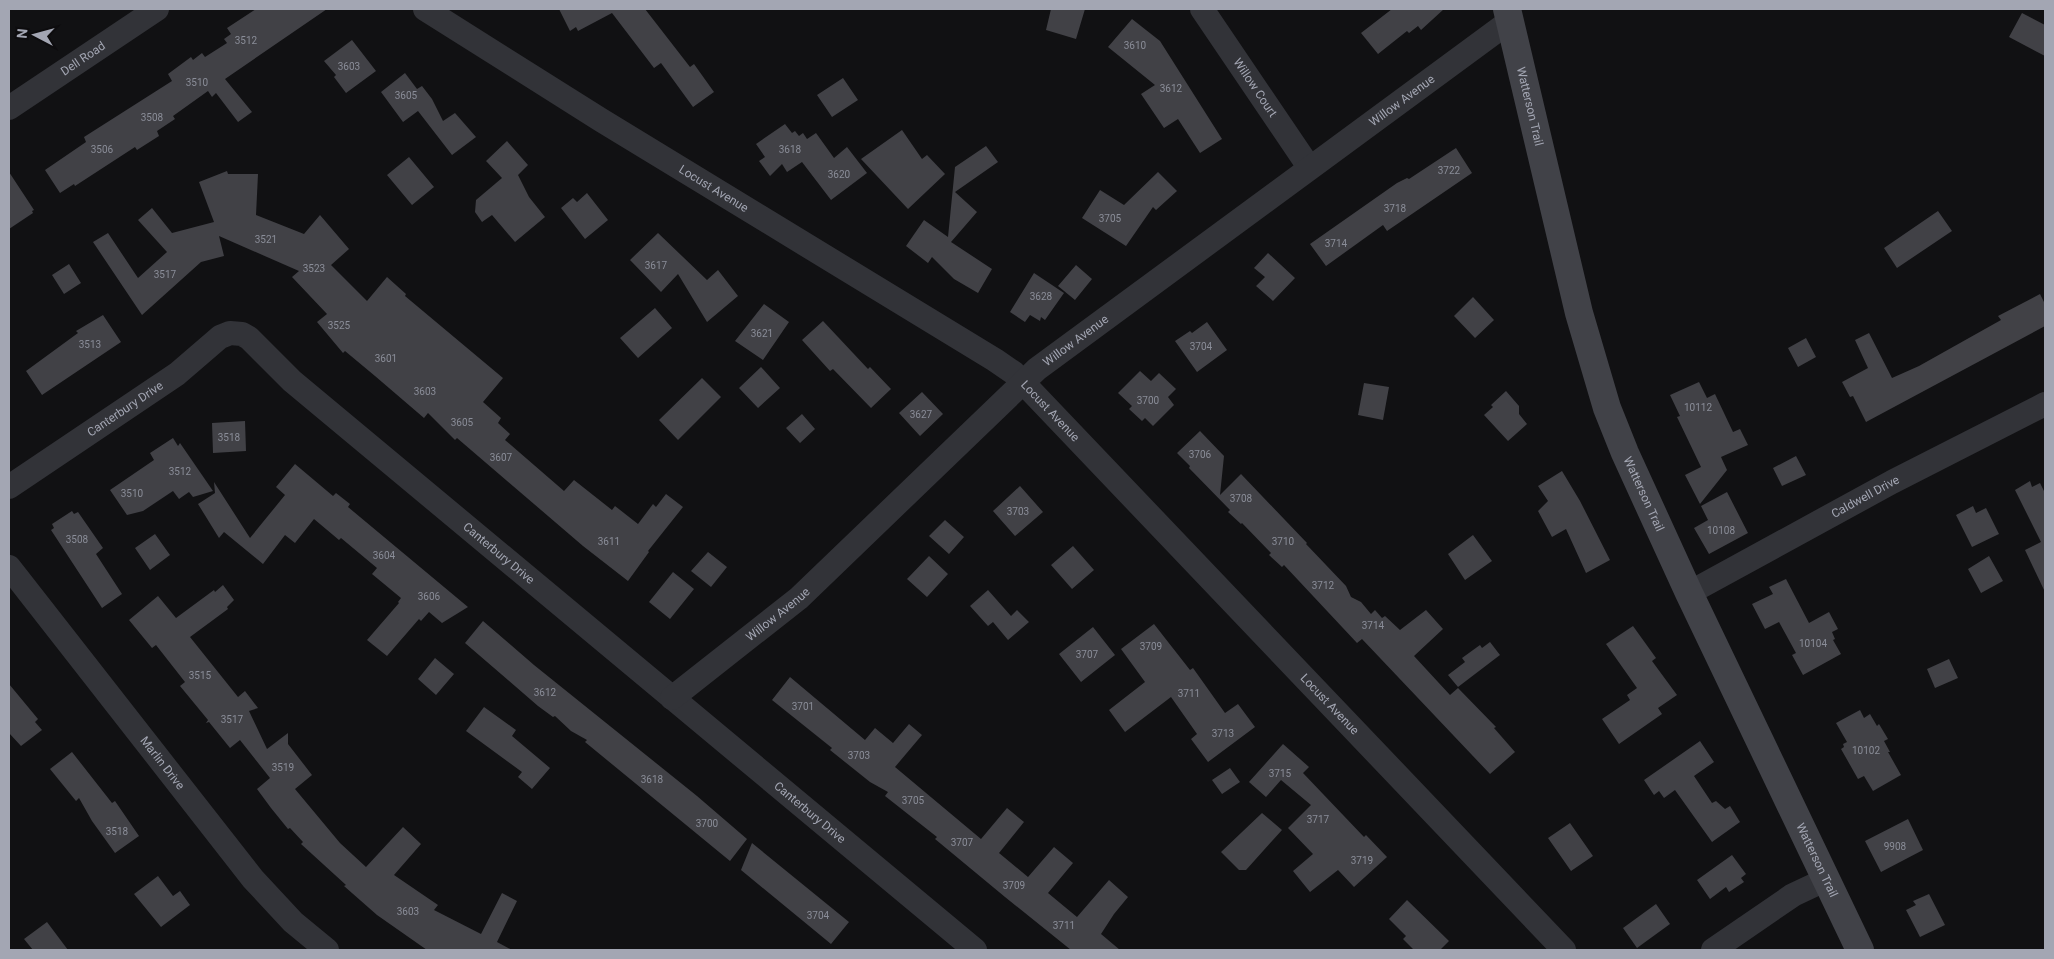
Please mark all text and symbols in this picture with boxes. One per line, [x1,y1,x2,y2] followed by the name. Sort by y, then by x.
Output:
[10,10,60,60] north arrow
[14,28,31,39] text: N
[235,35,258,46] house number: 3512
[58,39,108,78] street label: Dell Road
[1124,40,1147,51] house number: 3610
[1230,56,1280,120] street label: Willow Court
[338,61,360,72] house number: 3603
[1514,65,1546,147] street label: Watterson Trail
[1367,72,1437,129] street label: Willow Avenue
[186,77,209,88] house number: 3510
[1160,83,1183,94] house number: 3612
[395,90,418,101] house number: 3605
[141,112,164,123] house number: 3508
[91,144,114,155] house number: 3506
[779,144,802,155] house number: 3618
[676,162,751,215] street label: Locust Avenue
[1438,165,1461,176] house number: 3722
[828,169,851,180] house number: 3620
[1384,203,1407,214] house number: 3718
[1099,213,1122,224] house number: 3705
[255,234,277,245] house number: 3521
[1325,238,1348,249] house number: 3714
[645,260,668,271] house number: 3617
[303,263,325,274] house number: 3523
[154,269,177,280] house number: 3517
[1030,291,1053,302] house number: 3628
[1040,312,1111,369] street label: Willow Avenue
[328,320,351,331] house number: 3525
[751,328,773,339] house number: 3621
[79,339,101,350] house number: 3513
[1190,341,1213,352] house number: 3704
[375,353,397,364] house number: 3601
[85,378,166,439] street label: Canterbury Drive
[1018,378,1082,444] street label: Locust Avenue
[414,386,436,397] house number: 3603
[1137,395,1160,406] house number: 3700
[1684,402,1712,413] house number: 10112
[910,409,933,420] house number: 3627
[451,417,474,428] house number: 3605
[218,432,241,443] house number: 3518
[1189,449,1212,460] house number: 3706
[490,452,513,463] house number: 3607
[1621,454,1667,534] street label: Watterson Trail
[169,466,192,477] house number: 3512
[1829,472,1902,521] street label: Caldwell Drive
[121,488,144,499] house number: 3510
[1230,493,1253,504] house number: 3708
[1007,506,1029,517] house number: 3703
[460,520,537,587] street label: Canterbury Drive
[1707,525,1735,536] house number: 10108
[66,534,89,545] house number: 3508
[598,536,620,547] house number: 3611
[1272,536,1295,547] house number: 3710
[373,550,396,561] house number: 3604
[1312,580,1335,591] house number: 3712
[743,585,813,644] street label: Willow Avenue
[418,591,441,602] house number: 3606
[1362,620,1385,631] house number: 3714
[1799,638,1827,649] house number: 10104
[1140,641,1162,652] house number: 3709
[1076,649,1099,660] house number: 3707
[189,670,212,681] house number: 3515
[1297,671,1362,737] street label: Locust Avenue
[534,687,557,698] house number: 3612
[1178,688,1200,699] house number: 3711
[792,701,814,712] house number: 3701
[221,714,244,725] house number: 3517
[1212,728,1234,739] house number: 3713
[137,734,187,792] street label: Marlin Drive
[1852,745,1880,756] house number: 10102
[848,750,870,761] house number: 3703
[272,762,294,773] house number: 3519
[1269,768,1292,779] house number: 3715
[641,774,664,785] house number: 3618
[771,779,848,846] street label: Canterbury Drive
[902,795,925,806] house number: 3705
[1307,814,1330,825] house number: 3717
[696,818,719,829] house number: 3700
[1793,821,1841,900] street label: Watterson Trail
[106,826,129,837] house number: 3518
[951,837,974,848] house number: 3707
[1884,841,1907,852] house number: 9908
[1351,855,1373,866] house number: 3719
[1003,880,1025,891] house number: 3709
[397,906,419,917] house number: 3603
[807,910,830,921] house number: 3704
[1053,920,1075,931] house number: 3711

